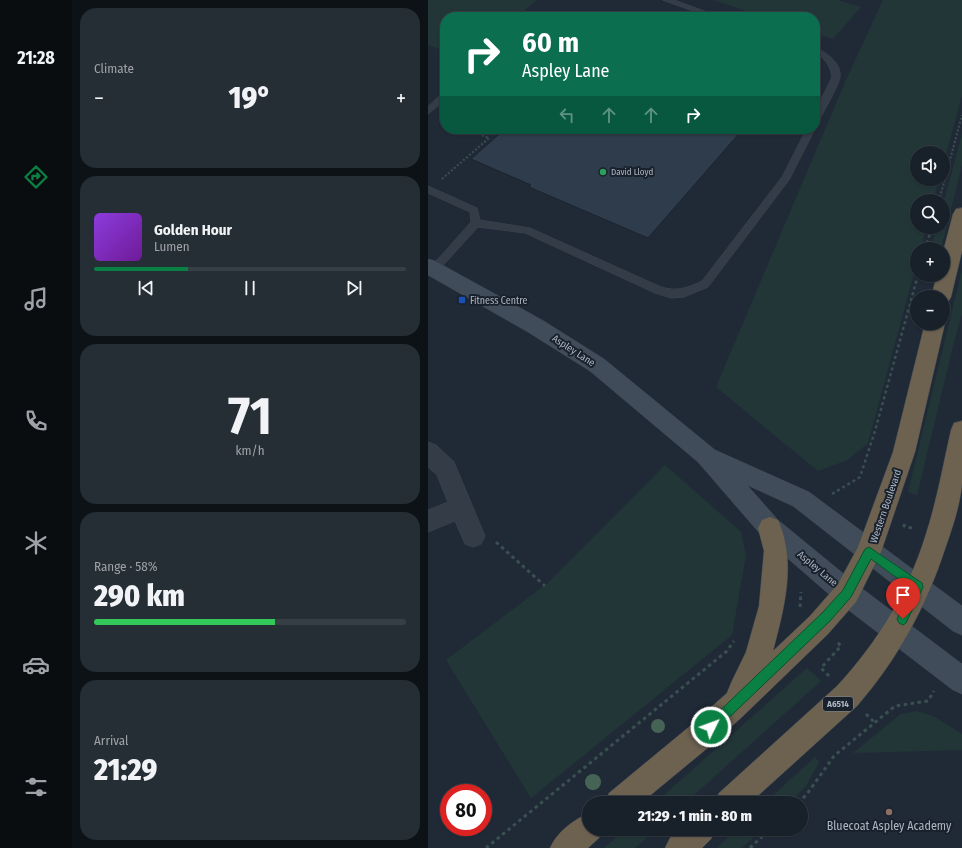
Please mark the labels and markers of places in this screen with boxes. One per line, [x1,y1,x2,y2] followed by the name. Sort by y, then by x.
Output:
[598,167,608,177] marker: David Lloyd
[611,167,654,177] place label: David Lloyd
[457,295,467,305] marker: Fitness Centre
[470,295,527,307] place label: Fitness Centre
[886,578,920,619] pin
[884,807,894,817] marker: Bluecoat Aspley Academy
[827,819,952,833] place label: Bluecoat Aspley Academy

